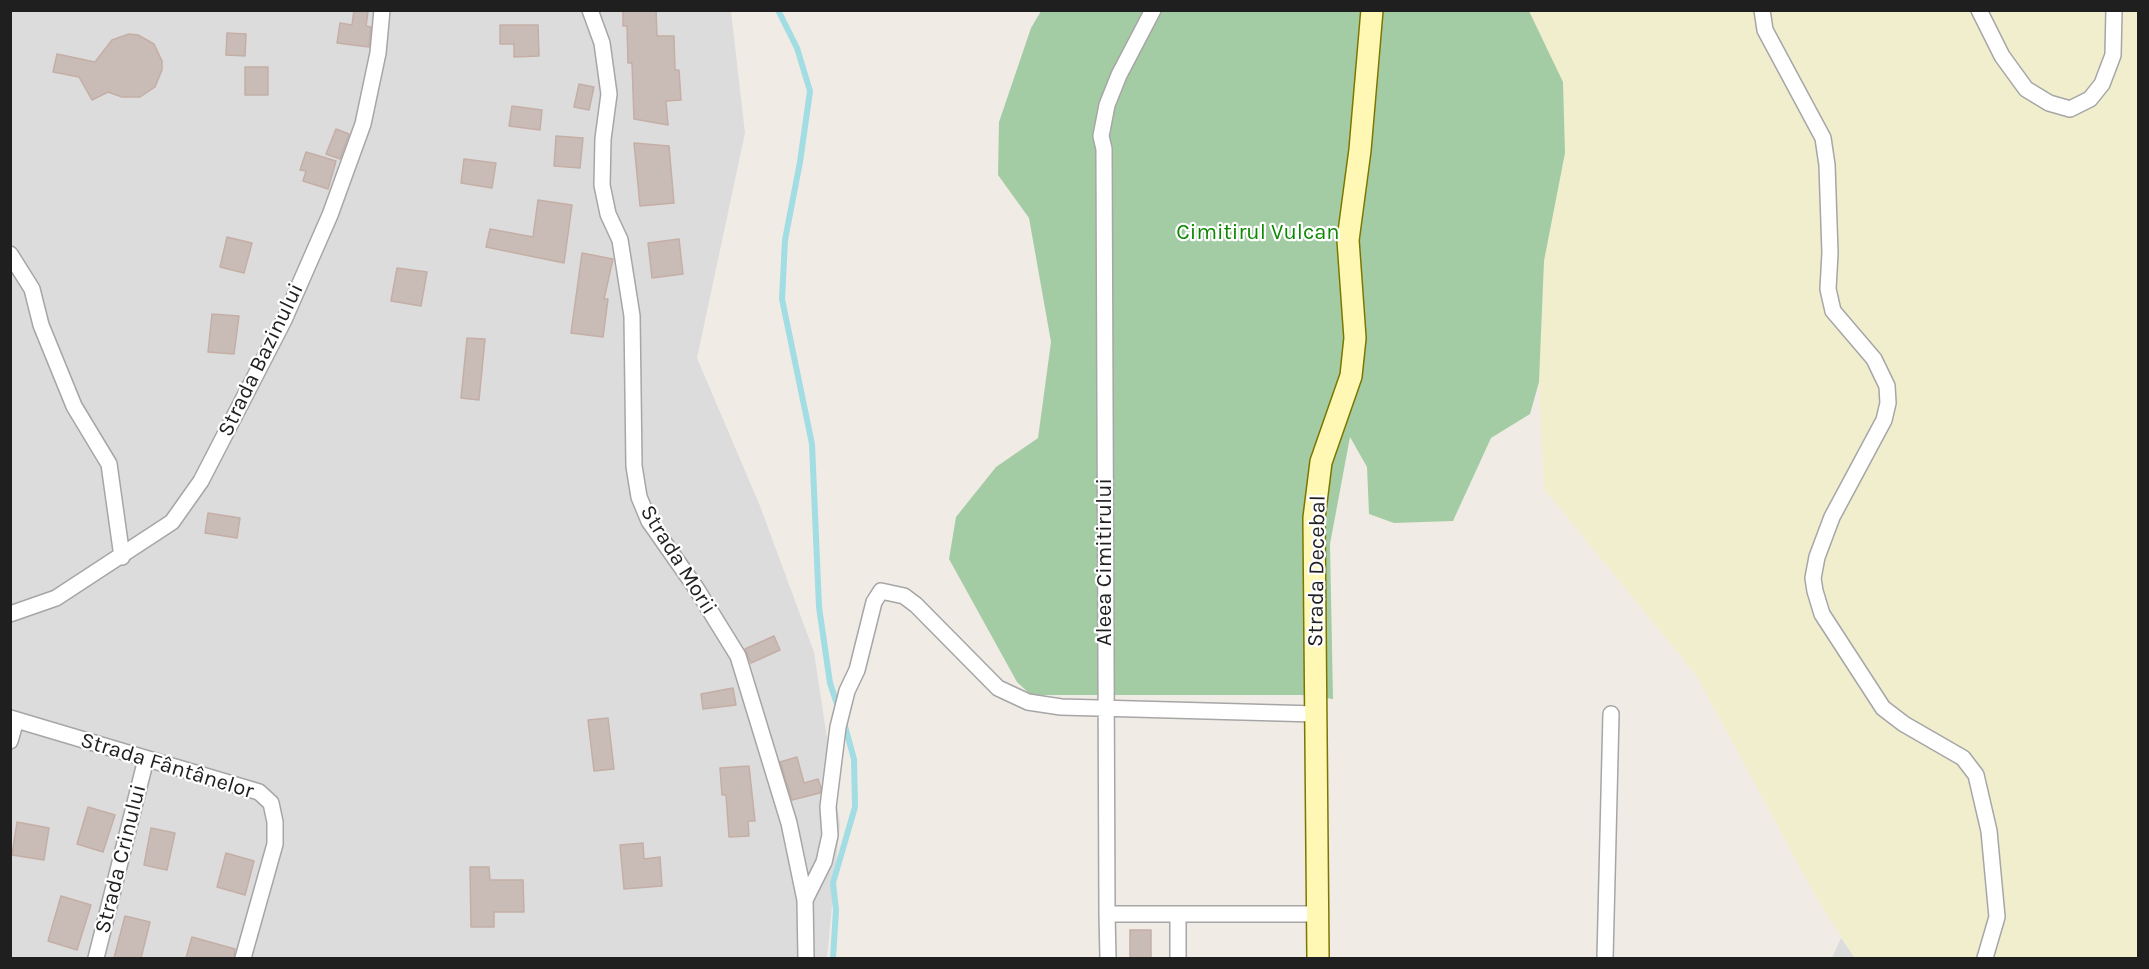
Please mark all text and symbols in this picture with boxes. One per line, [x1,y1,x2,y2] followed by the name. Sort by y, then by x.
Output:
[1176,220,1340,246] park label: Cimitirul Vulcan
[212,279,310,441] street label: Strada Bazinului
[1092,478,1118,646] street label: Aleea Cimitirului
[1302,495,1332,647] street label: Strada Decebal
[634,501,722,619] street label: Strada Morii
[77,727,257,805] street label: Strada Fântânelor
[90,782,152,936] street label: Strada Crinului

